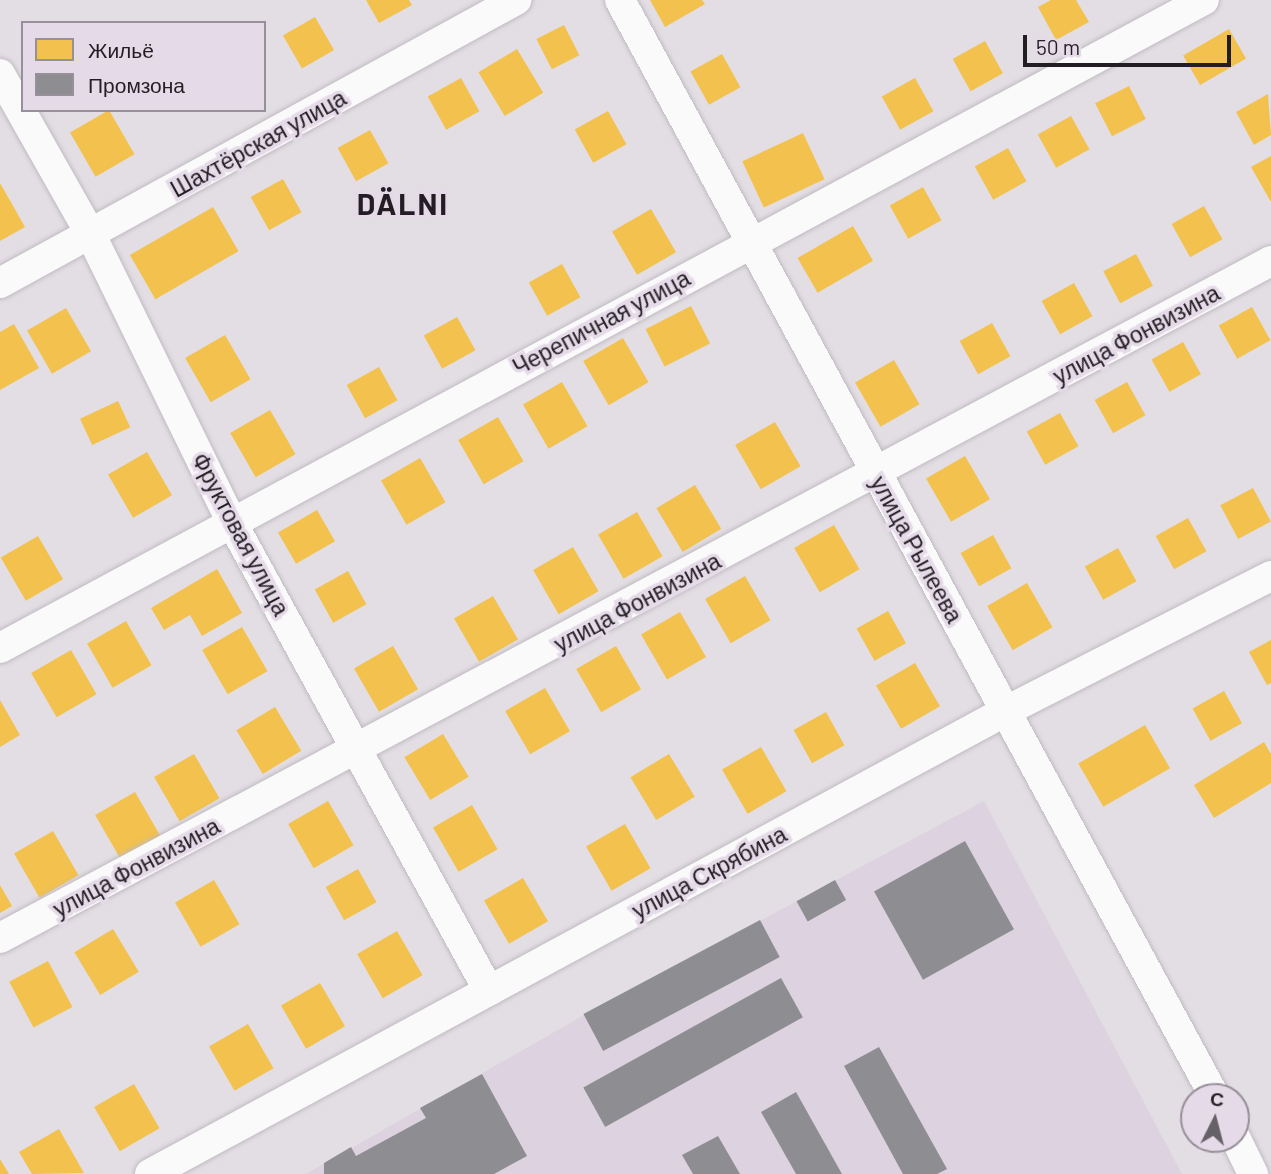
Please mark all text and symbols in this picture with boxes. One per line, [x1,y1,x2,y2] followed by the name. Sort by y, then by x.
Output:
[21,21,266,112] legend
[1026,21,1234,65] scale bar
[1036,34,1080,59] text: 50 m
[88,37,154,62] text: Жильё
[88,72,185,97] text: Промзона
[165,83,351,203] street label: Шахтёрская улица
[357,185,449,221] district label: DÄLNI
[508,264,694,380] street label: Черепичная улица
[1048,278,1224,390] street label: улица Фонвизина
[187,448,295,620] street label: Фруктовая улица
[865,471,969,627] street label: улица Рылеева
[549,546,725,658] street label: улица Фонвизина
[48,811,224,923] street label: улица Фонвизина
[627,820,791,924] street label: улица Скрябина
[1180,1083,1250,1153] north arrow
[1209,1086,1225,1111] text: С

